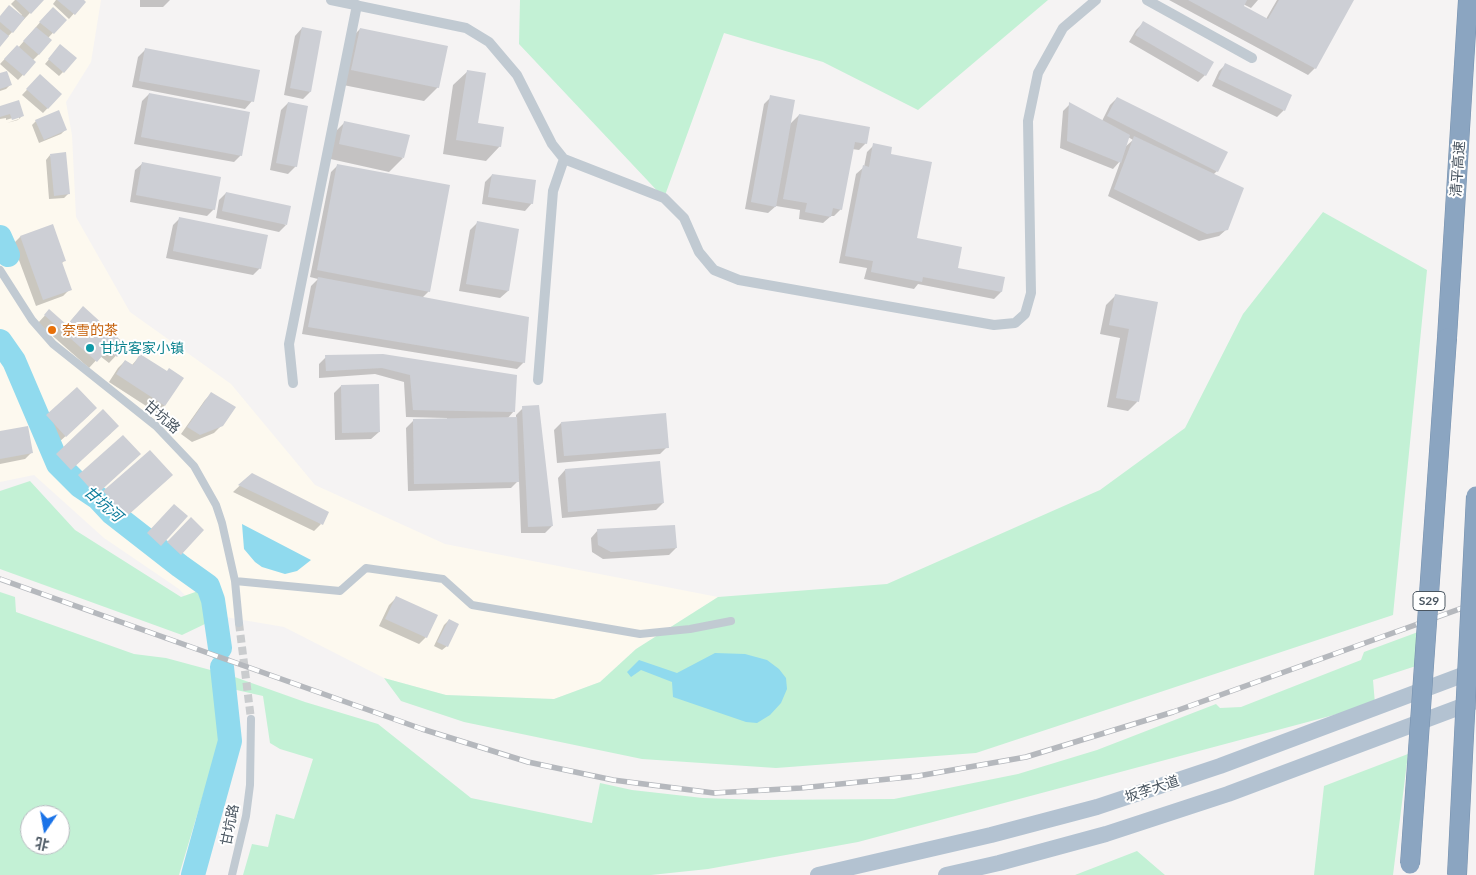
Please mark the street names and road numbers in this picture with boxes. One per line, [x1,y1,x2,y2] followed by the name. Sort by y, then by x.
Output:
[1448,140,1468,198] street label: 清平高速
[141,397,183,437] street label: 甘坑路
[1413,592,1445,610] road number: S29
[1123,772,1181,806] street label: 坂李大道
[218,803,242,847] street label: 甘坑路

